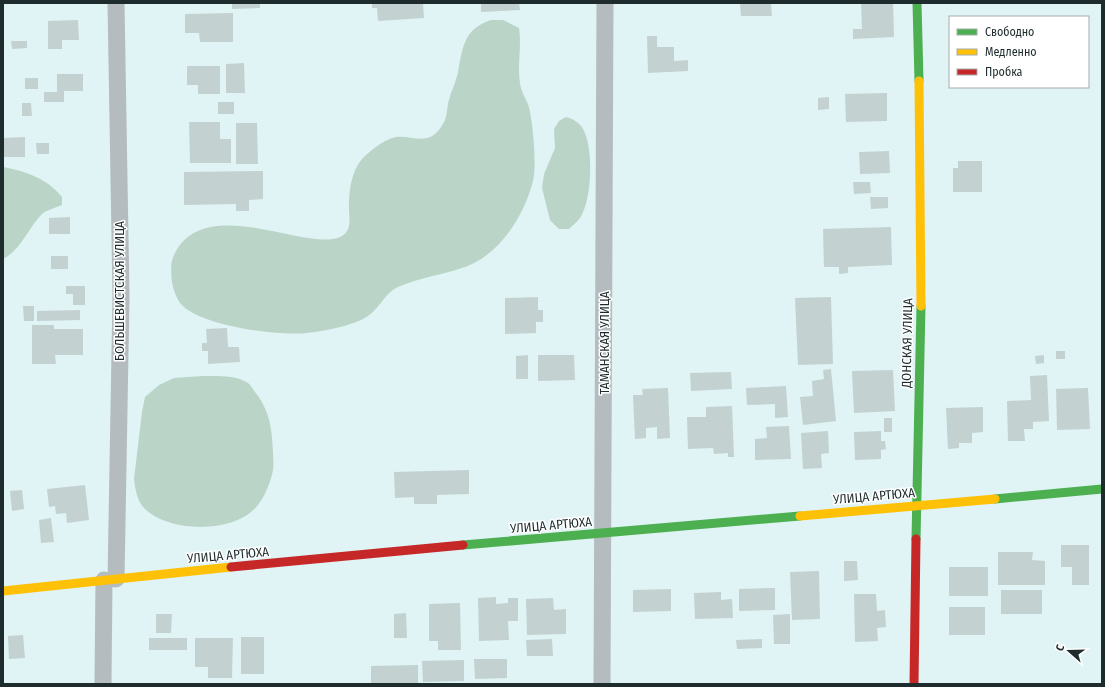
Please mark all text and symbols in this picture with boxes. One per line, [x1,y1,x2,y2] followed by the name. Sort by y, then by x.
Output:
[949,16,1089,88] legend
[985,25,1034,39] text: Свободно
[985,45,1037,59] text: Медленно
[985,65,1023,79] text: Пробка
[112,221,127,361] street label: БОЛЬШЕВИСТСКАЯ УЛИЦА
[597,291,612,395] street label: ТАМАНСКАЯ УЛИЦА
[899,298,915,389] street label: ДОНСКАЯ УЛИЦА
[831,485,916,507] street label: УЛИЦА АРТЮХА
[508,514,593,536] street label: УЛИЦА АРТЮХА
[185,544,270,566] street label: УЛИЦА АРТЮХА
[1049,631,1089,671] north arrow
[1053,643,1067,653] text: С

